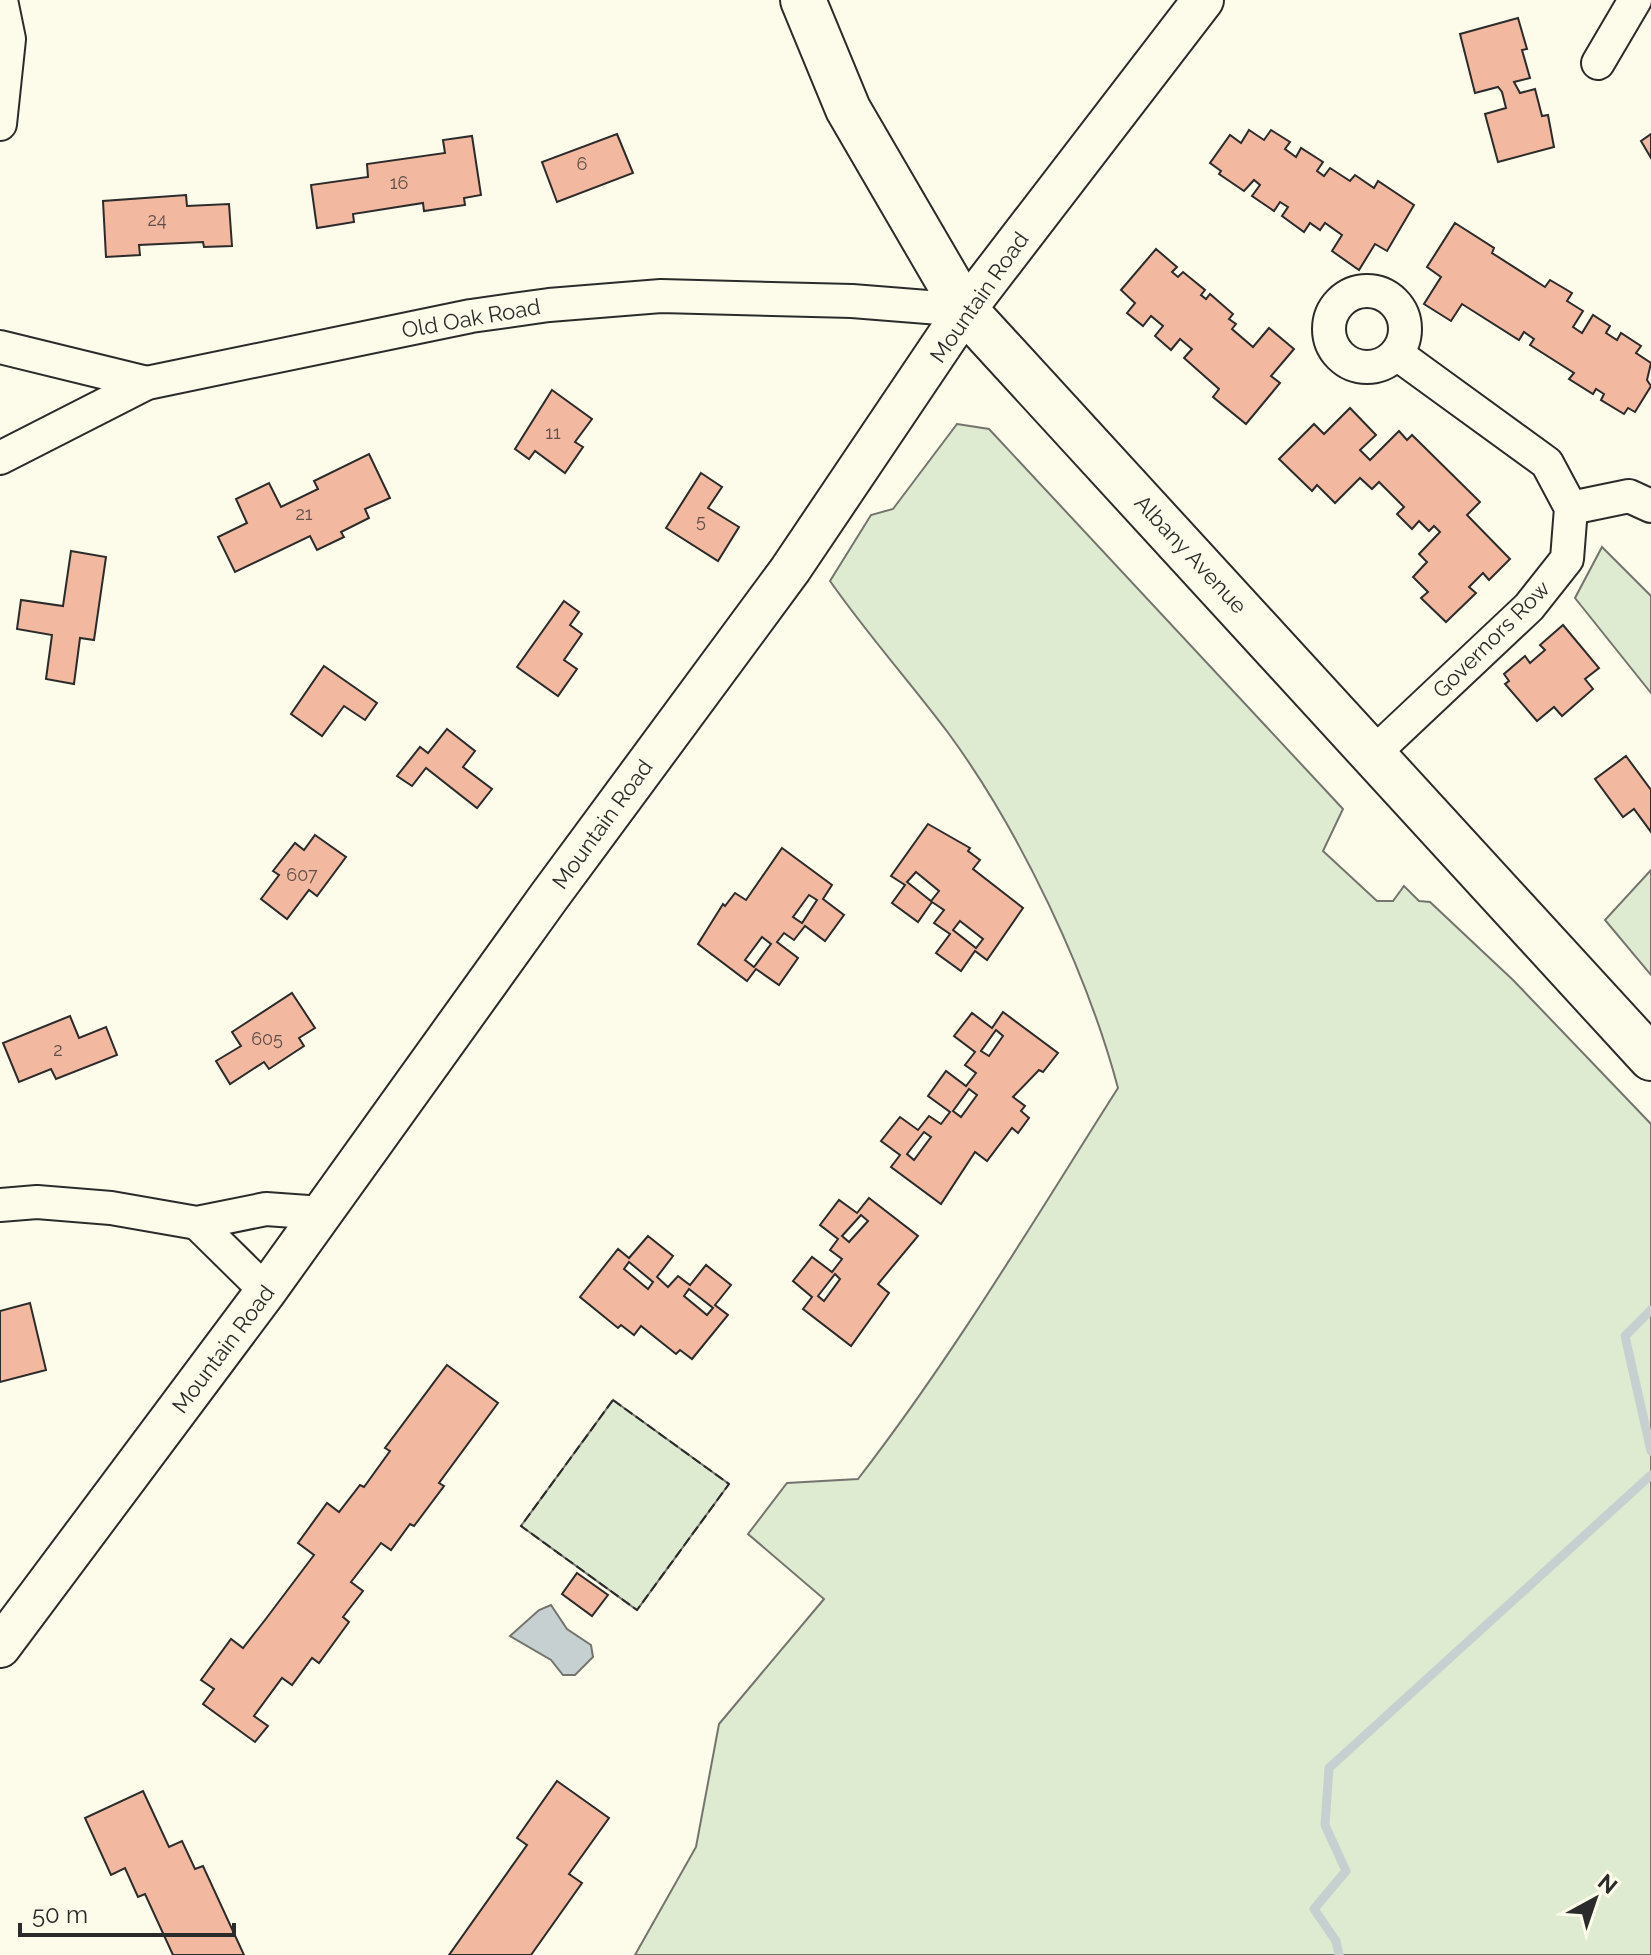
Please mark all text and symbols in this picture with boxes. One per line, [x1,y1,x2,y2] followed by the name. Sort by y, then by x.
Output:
[577,153,588,174] house number: 6
[390,172,408,193] house number: 16
[147,209,167,230] house number: 24
[924,227,1034,367] street label: Mountain Road
[400,293,542,343] street label: Old Oak Road
[545,422,561,443] house number: 11
[1129,489,1253,619] street label: Albany Avenue
[295,503,313,524] house number: 21
[696,510,706,531] house number: 5
[1427,575,1555,703] street label: Governors Row
[546,754,658,894] street label: Mountain Road
[286,864,318,885] house number: 607
[251,1028,283,1049] house number: 605
[53,1039,63,1060] house number: 2
[166,1280,280,1418] street label: Mountain Road
[1555,1859,1635,1939] north arrow
[1593,1868,1623,1899] text: N
[20,1887,234,1937] scale bar
[32,1900,88,1929] text: 50 m

